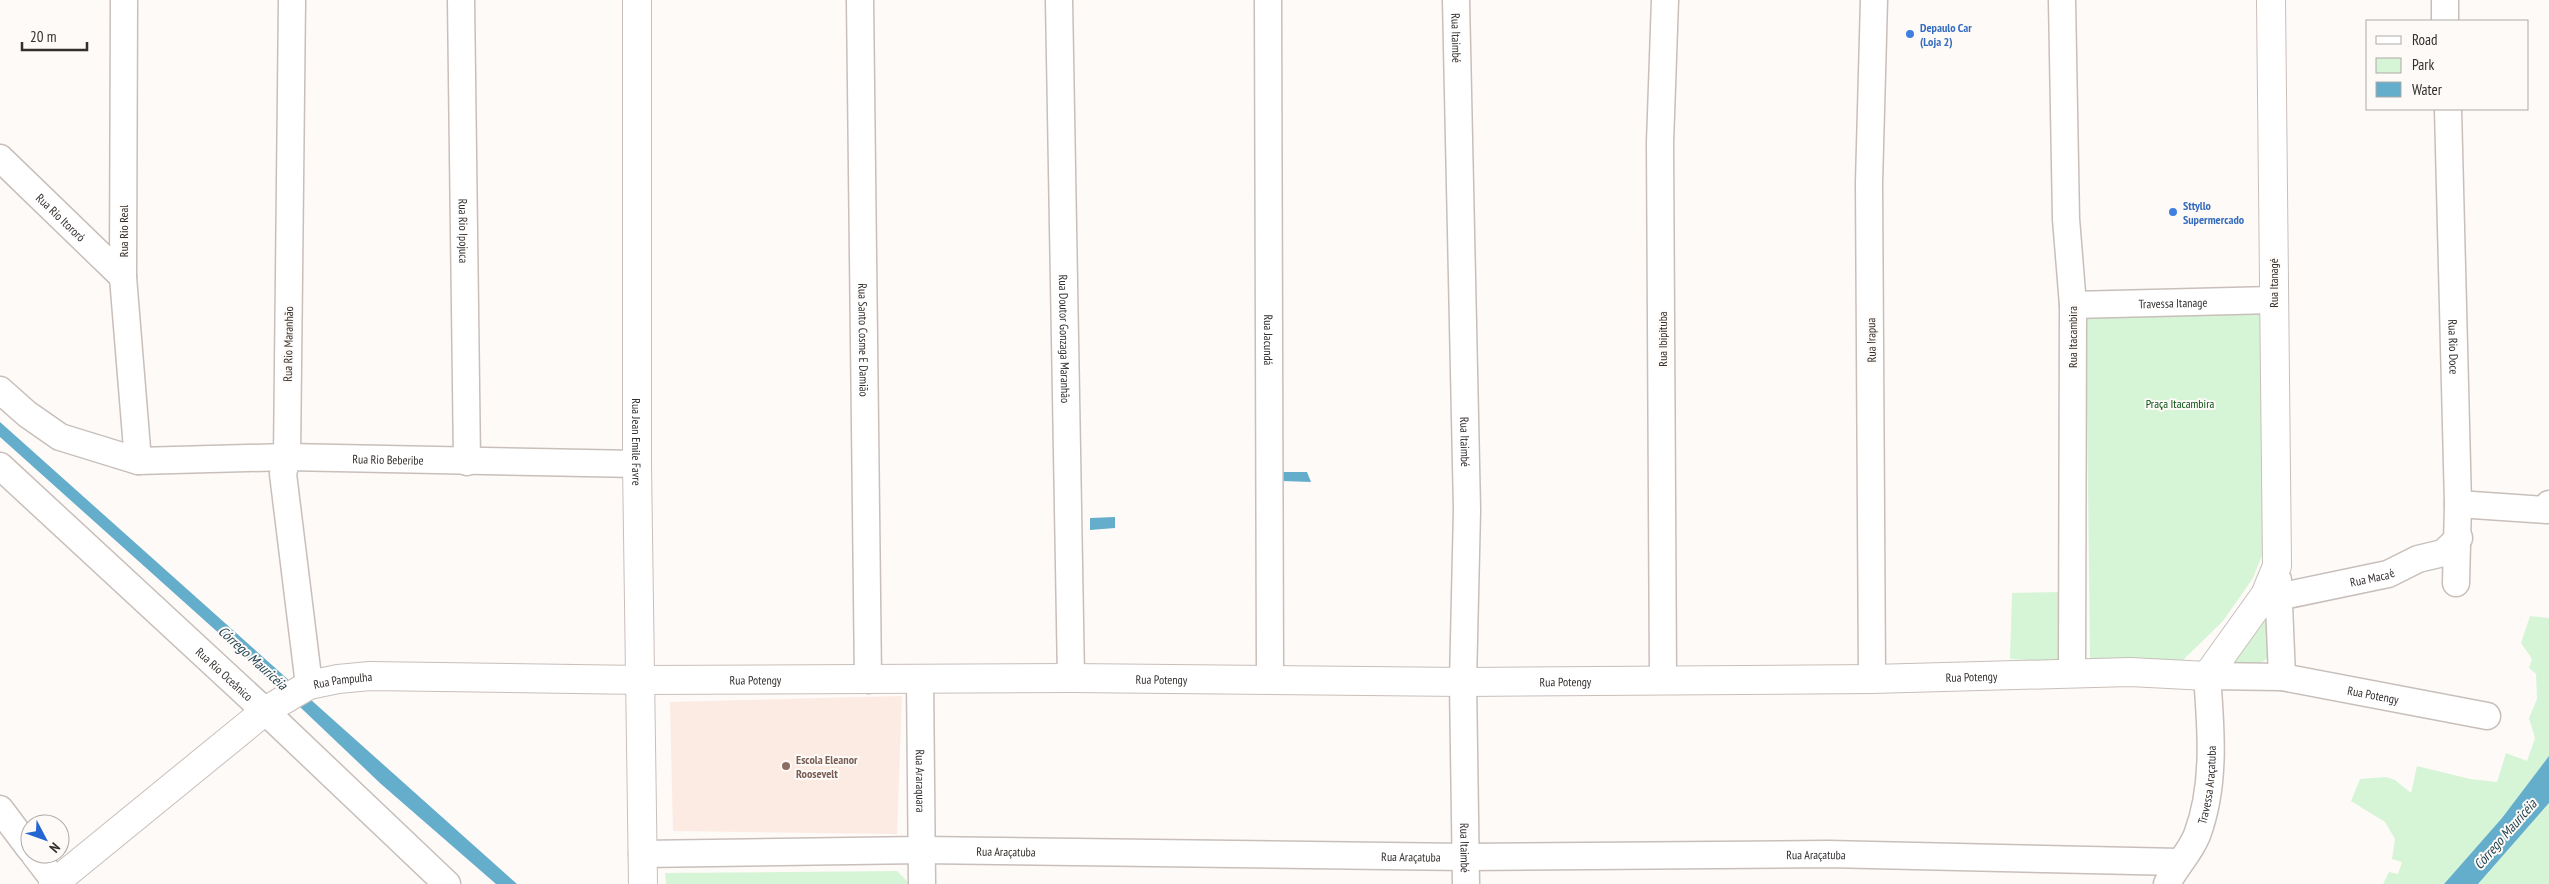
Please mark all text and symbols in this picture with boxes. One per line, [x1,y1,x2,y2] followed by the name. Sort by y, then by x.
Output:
[1449,13,1465,63] street label: Rua Itaimbé
[22,20,88,52] scale bar
[1920,20,1972,49] place label: Depaulo Car (Loja 2)
[2366,20,2529,110] legend
[30,27,56,46] text: 20 m
[1904,28,1916,40] marker: Depaulo Car (Loja 2)
[2412,30,2438,49] text: Road
[2412,55,2434,74] text: Park
[2412,80,2443,99] text: Water
[33,190,89,244] street label: Rua Rio Itororó
[2183,198,2245,227] place label: Sttyllo Supermercado
[456,199,472,264] street label: Rua Rio Ipojuca
[116,205,131,257] street label: Rua Rio Real
[2167,206,2179,218] marker: Sttyllo Supermercado
[2266,258,2281,308] street label: Rua Itanagé
[1056,275,1074,403] street label: Rua Doutor Gonzaga Maranhão
[856,283,872,397] street label: Rua Santo Cosme E Damião
[2138,294,2208,311] street label: Travessa Itanage
[280,306,296,382] street label: Rua Rio Maranhão
[2065,306,2080,368] street label: Rua Itacambira
[1655,311,1670,367] street label: Rua Ibipituba
[1261,315,1277,366] street label: Rua Jacundá
[1863,317,1879,362] street label: Rua Irapua
[2446,319,2462,375] street label: Rua Rio Doce
[2146,396,2214,411] park label: Praça Itacambira
[629,398,645,486] street label: Rua Jean Emile Favre
[1457,417,1474,467] street label: Rua Itaimbé
[352,451,424,467] street label: Rua Rio Beberibe
[2348,565,2397,589] street label: Rua Macaé
[215,622,292,695] water label: Córrego Mauricéia
[193,644,256,704] street label: Rua Rio Oceânico
[312,668,373,691] street label: Rua Pampulha
[1945,668,1998,685] street label: Rua Potengy
[1136,671,1188,687] street label: Rua Potengy
[730,672,782,687] street label: Rua Potengy
[1540,674,1592,689] street label: Rua Potengy
[2346,682,2400,707] street label: Rua Potengy
[2194,746,2218,826] street label: Travessa Araçatuba
[913,749,929,813] street label: Rua Araraquara
[796,752,858,781] place label: Escola Eleanor Roosevelt
[780,760,792,772] marker: Escola Eleanor Roosevelt
[2470,794,2541,873] water label: Córrego Mauricéia
[20,814,70,864] north arrow
[1458,823,1473,873] street label: Rua Itaimbé
[46,839,64,856] text: N
[976,843,1036,859] street label: Rua Araçatuba
[1786,846,1846,862] street label: Rua Araçatuba
[1381,848,1441,864] street label: Rua Araçatuba

